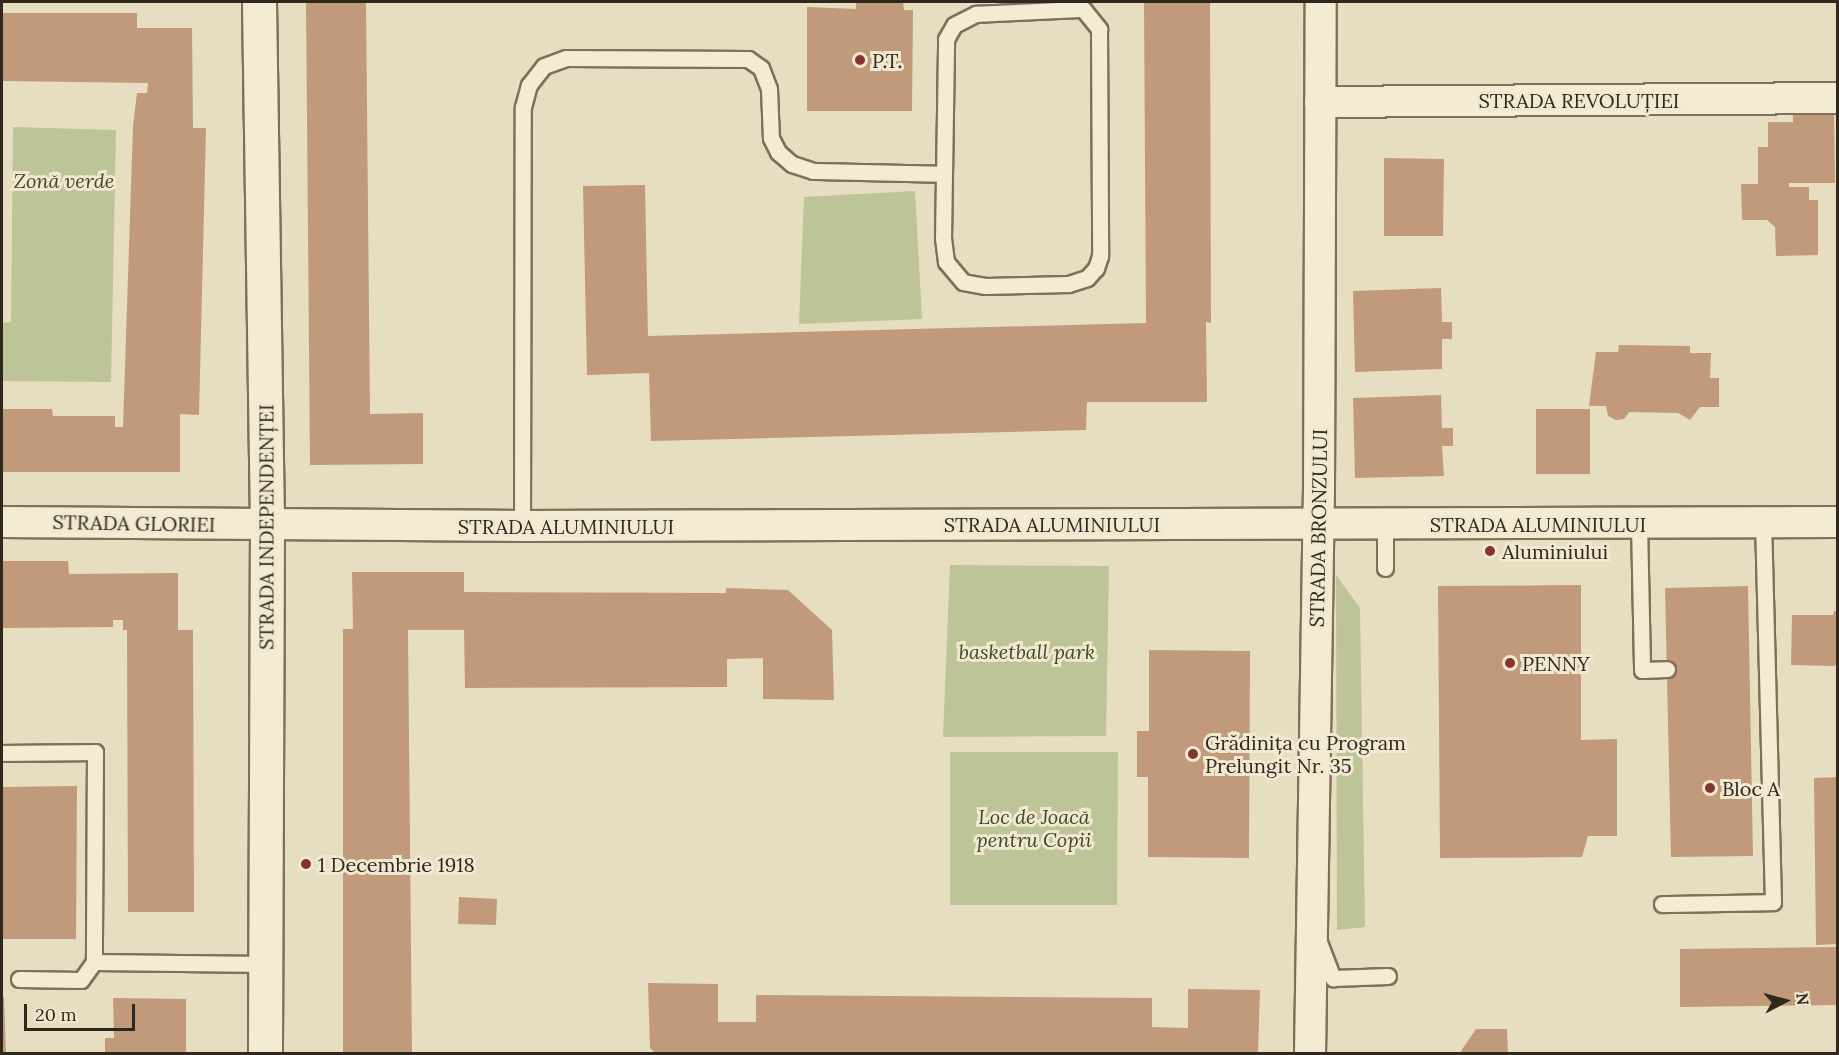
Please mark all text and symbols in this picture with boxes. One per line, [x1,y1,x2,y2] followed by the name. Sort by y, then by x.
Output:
[872,48,902,72] place label: P.T.
[853,53,867,67] marker: P.T.
[1478,88,1680,112] street label: STRADA REVOLUȚIEI
[14,168,114,192] park label: Zonă verde
[254,404,278,650] street label: STRADA INDEPENDENȚEI
[1304,428,1332,628] street label: STRADA BRONZULUI
[52,510,216,536] street label: STRADA GLORIEI
[944,512,1160,536] street label: STRADA ALUMINIULUI
[1430,512,1646,536] street label: STRADA ALUMINIULUI
[458,514,674,538] street label: STRADA ALUMINIULUI
[1502,539,1608,563] place label: Aluminiului
[1483,544,1497,558] marker: Aluminiului
[959,639,1095,663] park label: basketball park
[1522,651,1590,675] place label: PENNY
[1503,656,1517,670] marker: PENNY
[1205,730,1406,777] place label: Grădinița cu Program Prelungit Nr. 35
[1186,747,1200,761] marker: Grădinița cu Program Prelungit Nr. 35
[1722,776,1780,800] place label: Bloc A
[1703,781,1717,795] marker: Bloc A
[976,805,1092,852] park label: Loc de Joacă pentru Copii
[318,852,475,876] place label: 1 Decembrie 1918
[299,857,313,871] marker: 1 Decembrie 1918
[1755,971,1815,1031] north arrow
[27,992,138,1030] scale bar
[1792,992,1813,1006] text: N
[35,1003,77,1026] text: 20 m

